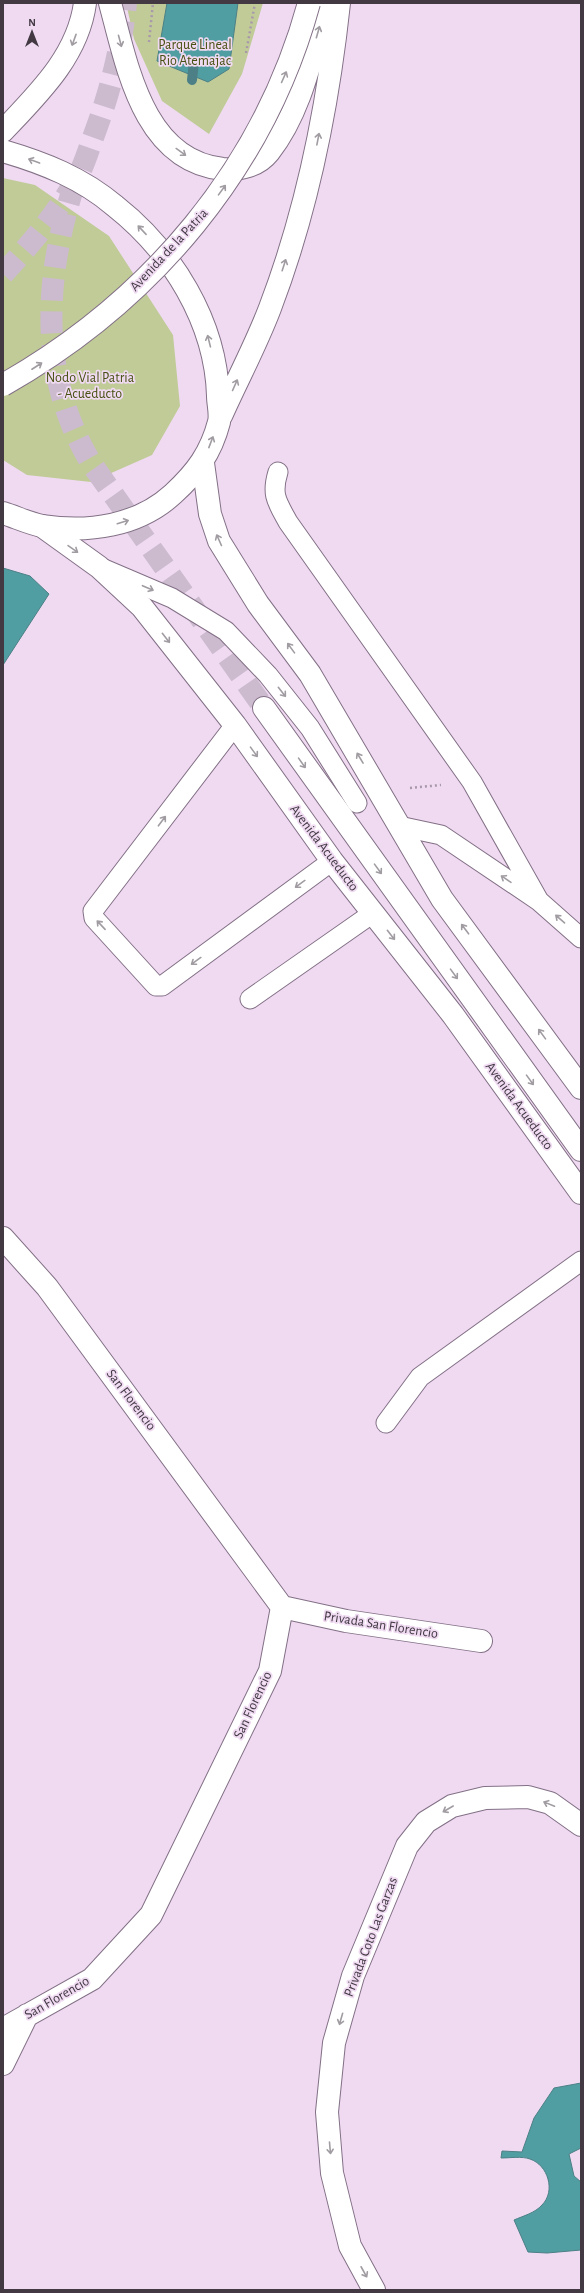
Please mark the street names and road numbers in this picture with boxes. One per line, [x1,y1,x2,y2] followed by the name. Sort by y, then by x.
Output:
[127,206,211,294] street label: Avenida de la Patria
[287,802,361,894] street label: Avenida Acueducto
[483,1060,555,1152] street label: Avenida Acueducto
[104,1367,158,1433] street label: San Florencio
[323,1609,439,1641] street label: Privada San Florencio
[231,1669,275,1741] street label: San Florencio
[342,1875,400,1999] street label: Privada Coto Las Garzas
[22,1974,92,2022] street label: San Florencio

